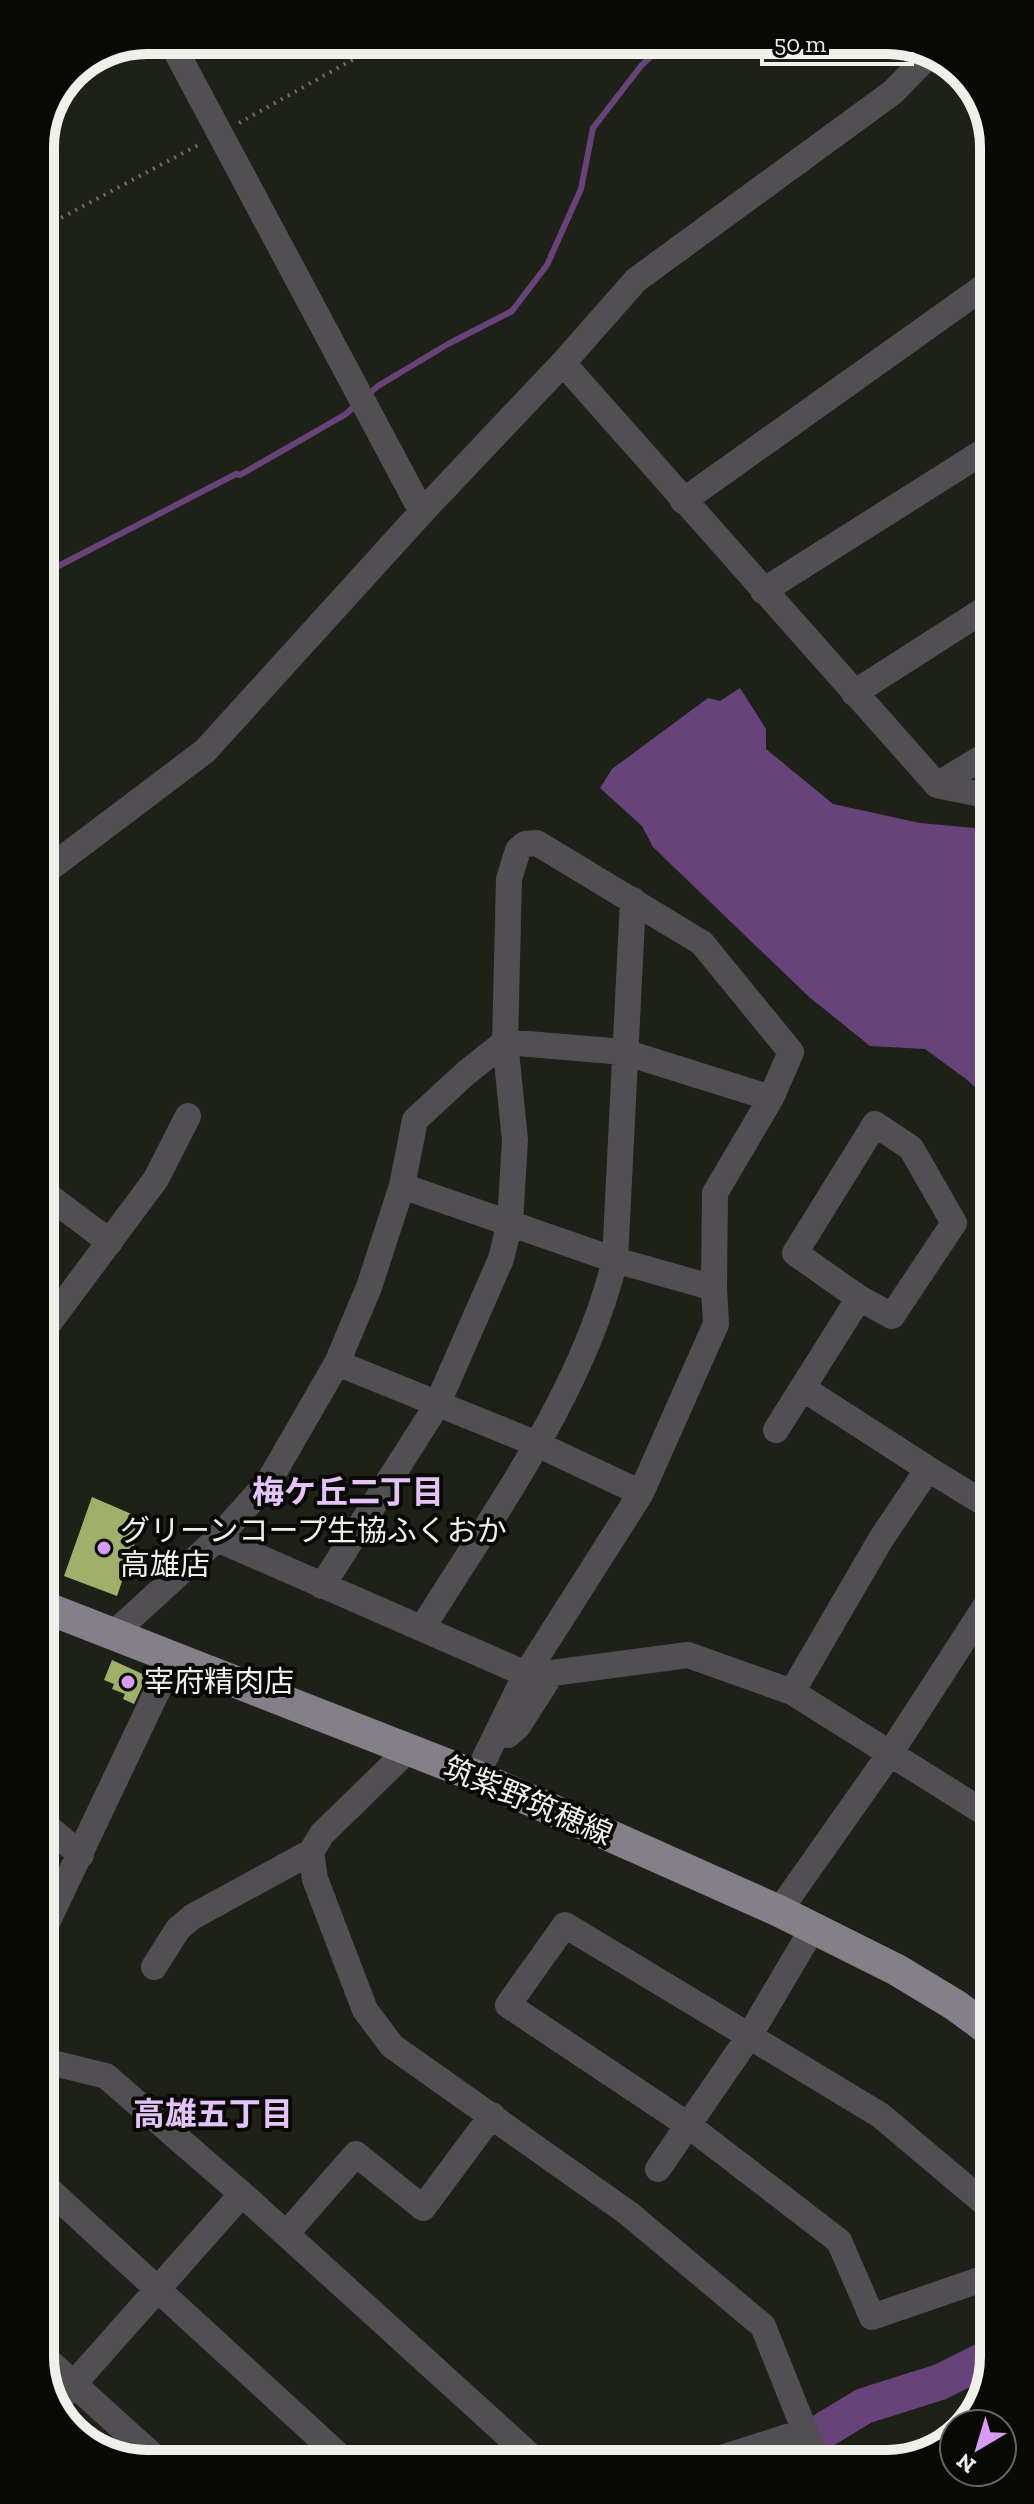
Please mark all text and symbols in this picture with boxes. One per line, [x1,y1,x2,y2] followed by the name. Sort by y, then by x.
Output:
[762,16,912,66] scale bar
[774,29,827,58] text: 50 m
[252,1473,444,1511] district label: 梅ケ丘二丁目
[120,1513,507,1583] place label: グリーンコープ生協ふくおか 高雄店
[95,1539,113,1557] marker: グリーンコープ生協ふくおか 高雄店
[144,1664,294,1700] place label: 宰府精肉店
[119,1673,137,1691] marker: 宰府精肉店
[438,1749,618,1853] street label: 筑紫野筑穂線
[133,2095,293,2133] district label: 高雄五丁目
[938,2408,1018,2488] north arrow
[951,2447,981,2479] text: N

